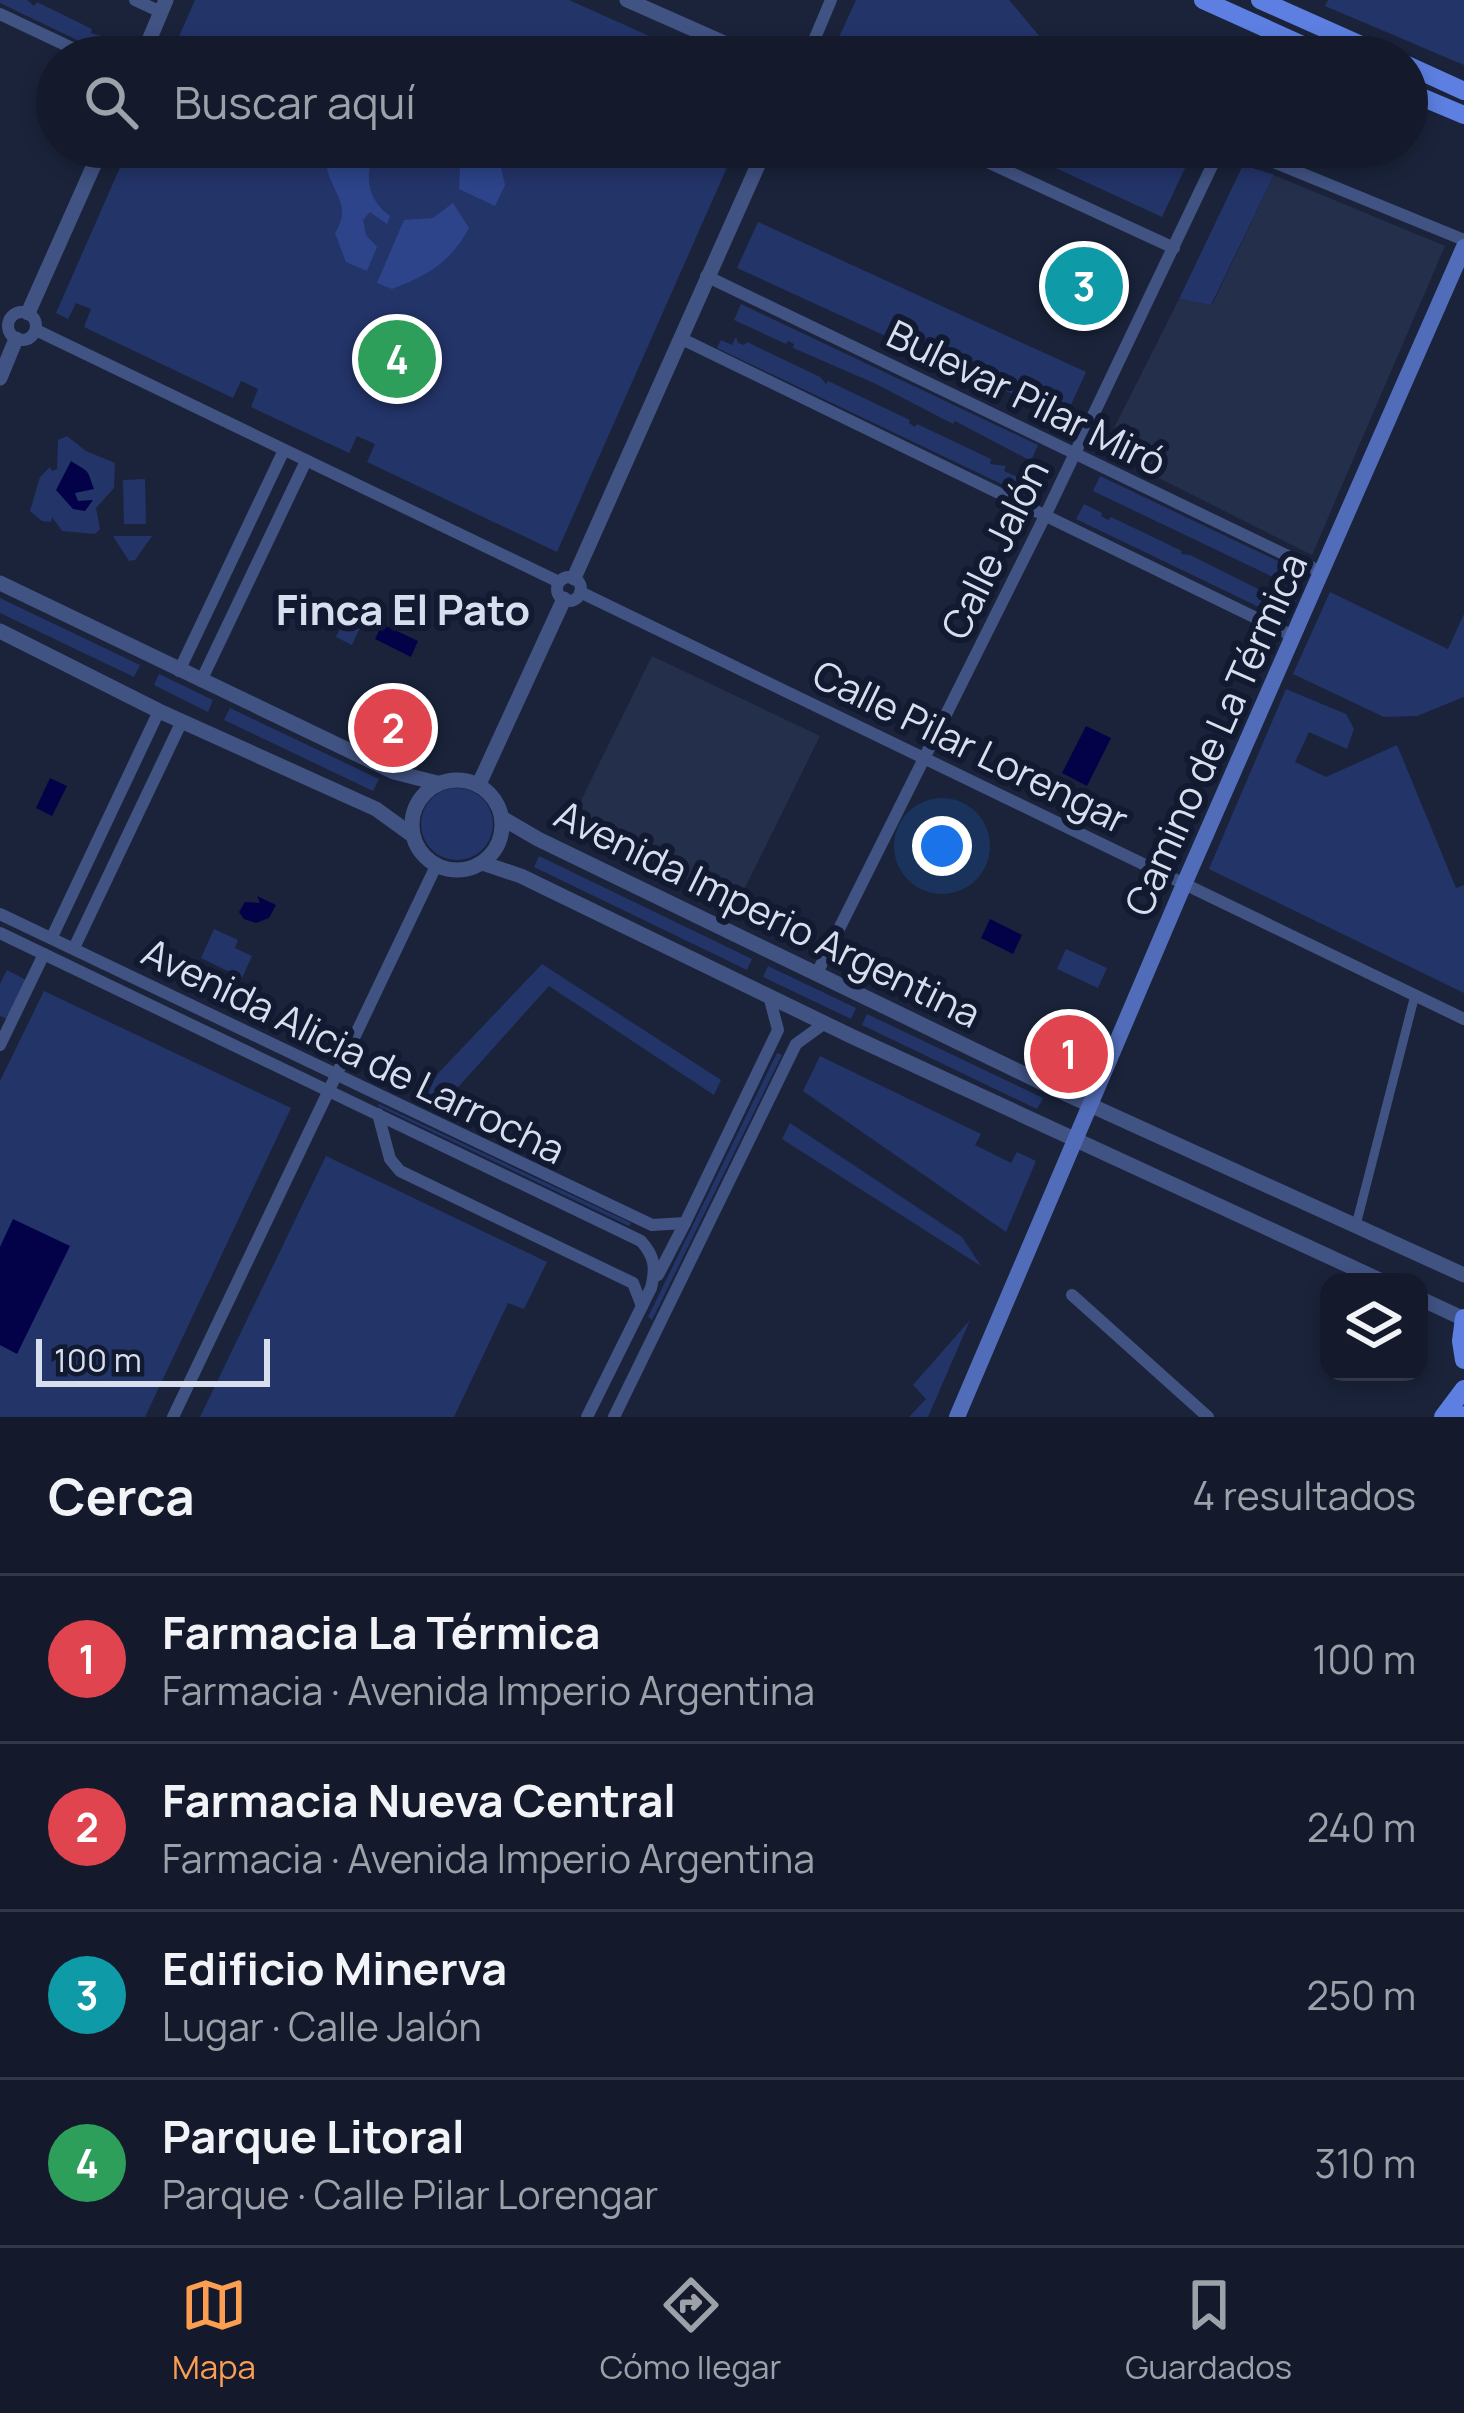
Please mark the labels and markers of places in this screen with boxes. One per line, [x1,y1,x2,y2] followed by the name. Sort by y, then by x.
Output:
[1045,241,1123,331] pin: 3
[358,314,436,404] pin: 4
[354,683,432,773] pin: 2
[1030,1009,1108,1099] pin: 1

